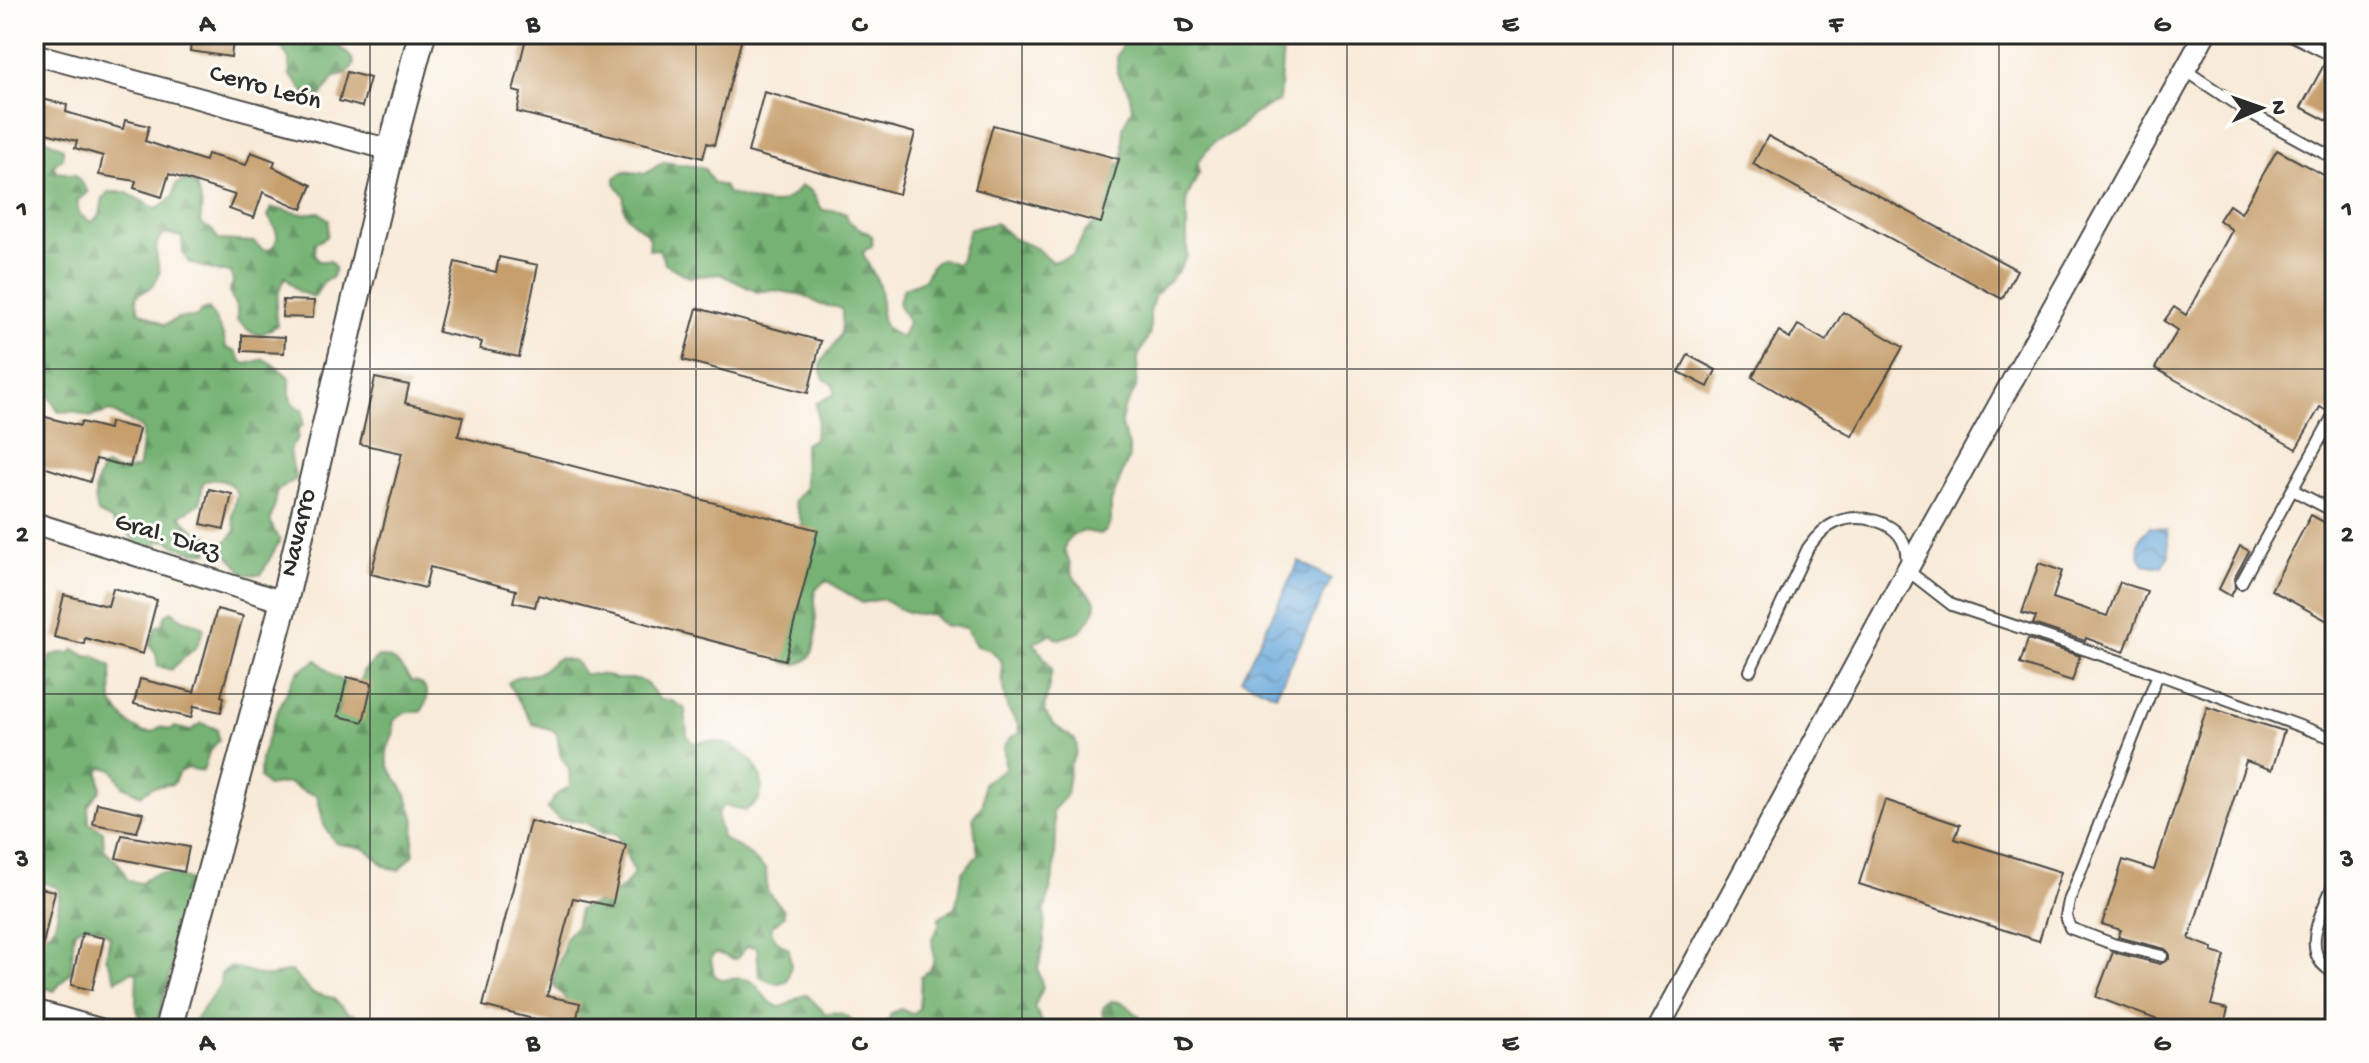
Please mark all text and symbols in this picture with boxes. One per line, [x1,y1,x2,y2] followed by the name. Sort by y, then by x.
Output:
[198,11,216,42] text: A
[525,11,541,42] text: B
[852,11,869,42] text: C
[1174,11,1194,42] text: D
[1502,11,1520,42] text: E
[1828,11,1844,42] text: F
[2154,11,2172,42] text: G
[206,59,325,119] street label: Cerro León
[2221,68,2301,148] north arrow
[2264,100,2290,115] text: N
[16,196,27,227] text: 1
[2341,196,2352,227] text: 1
[275,486,325,580] street label: Navarro
[111,507,225,569] street label: Gral. Diaz
[16,521,29,552] text: 2
[2341,521,2354,552] text: 2
[14,846,29,877] text: 3
[2339,846,2354,877] text: 3
[198,1030,216,1061] text: A
[525,1030,541,1061] text: B
[852,1030,869,1061] text: C
[1174,1030,1194,1061] text: D
[1502,1030,1520,1061] text: E
[1828,1030,1844,1061] text: F
[2154,1030,2172,1061] text: G

